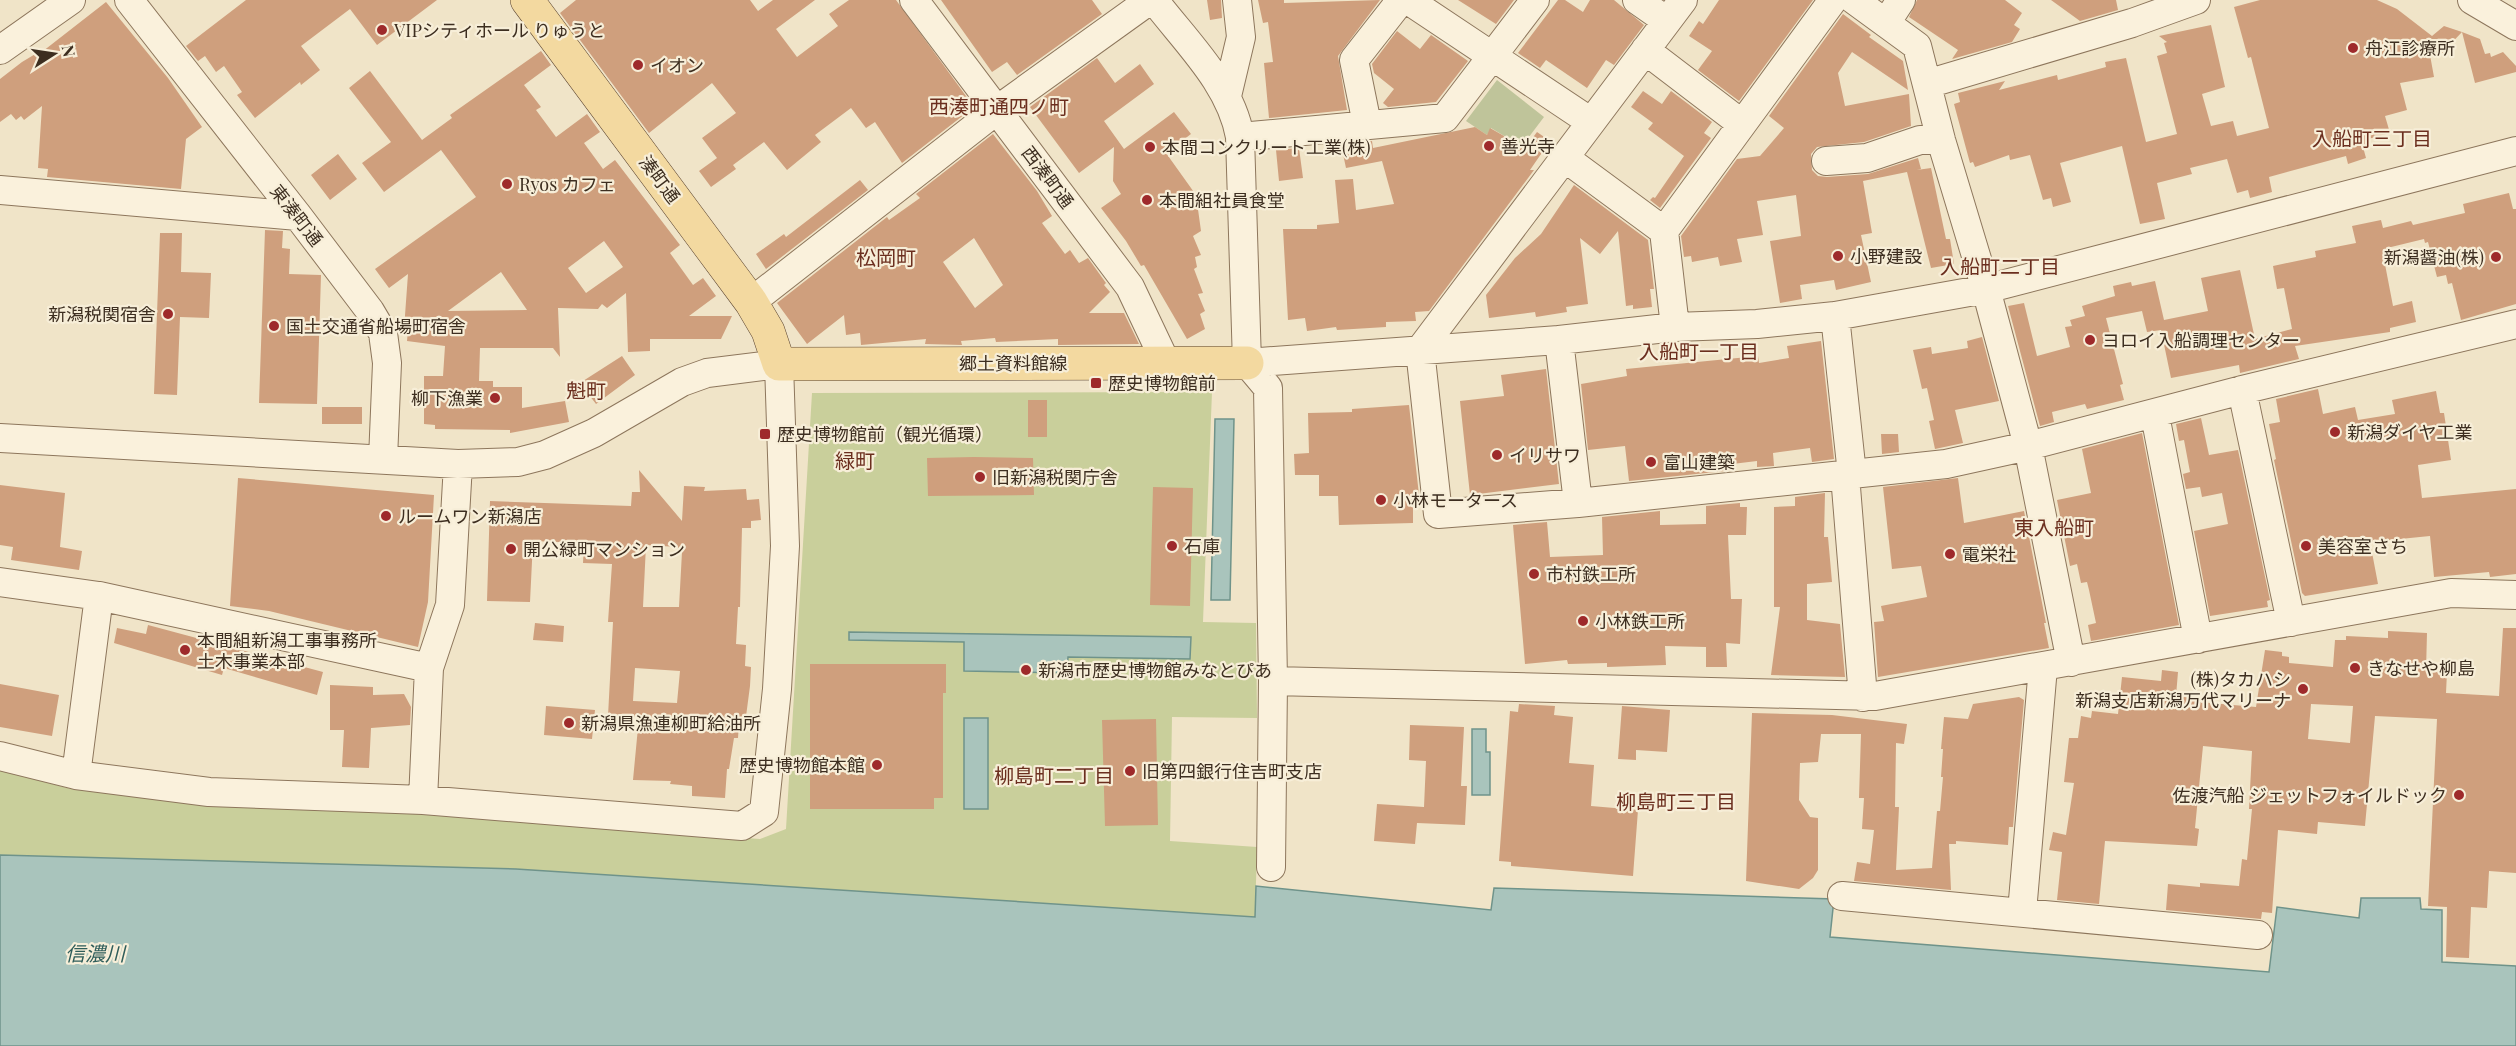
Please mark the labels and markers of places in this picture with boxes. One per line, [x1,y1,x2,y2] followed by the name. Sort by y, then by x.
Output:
[393,18,605,42] place label: VIPシティホール りゅうと
[375,23,389,37] marker: VIPシティホール りゅうと
[2365,36,2455,60] place label: 舟江診療所
[2346,41,2360,55] marker: 舟江診療所
[650,53,704,77] place label: イオン
[631,58,645,72] marker: イオン
[1501,134,1555,158] place label: 善光寺
[1162,135,1371,159] place label: 本間コンクリート工業(株)
[1482,139,1496,153] marker: 善光寺
[1143,140,1157,154] marker: 本間コンクリート工業(株)
[519,172,616,196] place label: Ryos カフェ
[500,177,514,191] marker: Ryos カフェ
[1159,188,1285,212] place label: 本間組社員食堂
[1140,193,1154,207] marker: 本間組社員食堂
[1850,244,1922,268] place label: 小野建設
[2383,245,2484,269] place label: 新潟醤油(株)
[1831,249,1845,263] marker: 小野建設
[2489,250,2503,264] marker: 新潟醤油(株)
[48,302,156,326] place label: 新潟税関宿舎
[161,307,175,321] marker: 新潟税関宿舎
[286,314,466,338] place label: 国土交通省船場町宿舎
[267,319,281,333] marker: 国土交通省船場町宿舎
[2102,328,2300,352] place label: ヨロイ入船調理センター
[2083,333,2097,347] marker: ヨロイ入船調理センター
[1108,371,1216,395] place label: 歴史博物館前
[1089,376,1103,390] marker: 歴史博物館前
[411,386,483,410] place label: 柳下漁業
[488,391,502,405] marker: 柳下漁業
[2347,420,2472,444] place label: 新潟ダイヤ工業
[777,422,993,446] place label: 歴史博物館前（観光循環）
[2328,425,2342,439] marker: 新潟ダイヤ工業
[758,427,772,441] marker: 歴史博物館前（観光循環）
[1509,443,1581,467] place label: イリサワ
[1490,448,1504,462] marker: イリサワ
[1663,450,1735,474] place label: 富山建築
[1644,455,1658,469] marker: 富山建築
[992,465,1118,489] place label: 旧新潟税関庁舎
[973,470,987,484] marker: 旧新潟税関庁舎
[1393,488,1518,512] place label: 小林モータース
[1374,493,1388,507] marker: 小林モータース
[398,504,541,528] place label: ルームワン新潟店
[379,509,393,523] marker: ルームワン新潟店
[1184,534,1220,558] place label: 石庫
[2318,534,2408,558] place label: 美容室さち
[523,537,685,561] place label: 開公緑町マンション
[1165,539,1179,553] marker: 石庫
[2299,539,2313,553] marker: 美容室さち
[504,542,518,556] marker: 開公緑町マンション
[1962,542,2016,566] place label: 電栄社
[1943,547,1957,561] marker: 電栄社
[1546,562,1636,586] place label: 市村鉄工所
[1527,567,1541,581] marker: 市村鉄工所
[1595,609,1685,633] place label: 小林鉄工所
[1576,614,1590,628] marker: 小林鉄工所
[197,628,377,673] place label: 本間組新潟工事事務所 土木事業本部
[178,643,192,657] marker: 本間組新潟工事事務所 土木事業本部
[2367,656,2475,680] place label: きなせや柳島
[1038,658,1272,682] place label: 新潟市歴史博物館みなとぴあ
[2348,661,2362,675] marker: きなせや柳島
[1019,663,1033,677] marker: 新潟市歴史博物館みなとぴあ
[2075,667,2291,712] place label: (株)タカハシ 新潟支店新潟万代マリーナ
[2296,682,2310,696] marker: (株)タカハシ 新潟支店新潟万代マリーナ
[581,711,761,735] place label: 新潟県漁連柳町給油所
[562,716,576,730] marker: 新潟県漁連柳町給油所
[739,753,865,777] place label: 歴史博物館本館
[870,758,884,772] marker: 歴史博物館本館
[1142,759,1322,783] place label: 旧第四銀行住吉町支店
[1123,764,1137,778] marker: 旧第四銀行住吉町支店
[2173,783,2447,807] place label: 佐渡汽船 ジェットフォイルドック
[2452,788,2466,802] marker: 佐渡汽船 ジェットフォイルドック

